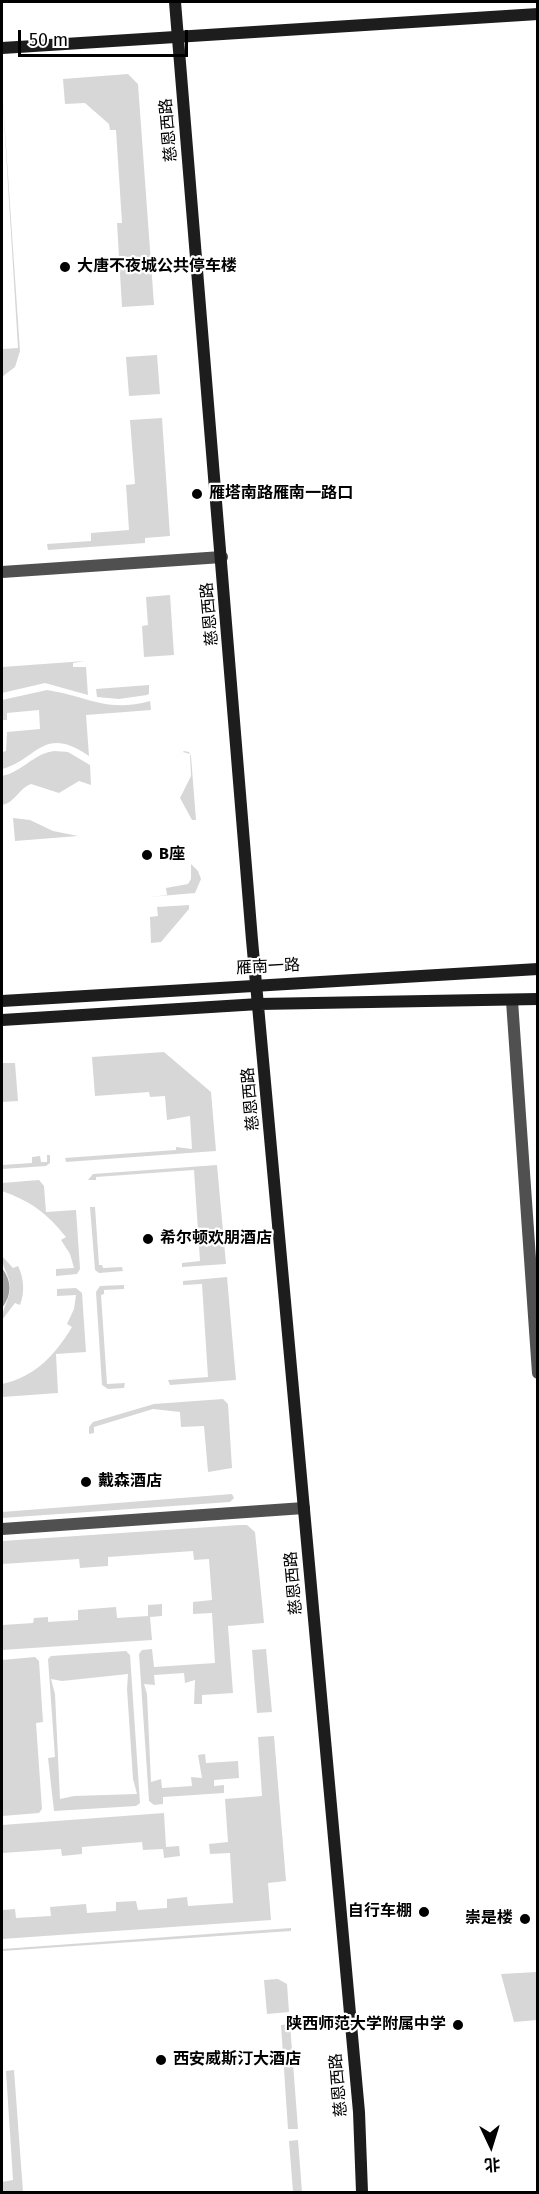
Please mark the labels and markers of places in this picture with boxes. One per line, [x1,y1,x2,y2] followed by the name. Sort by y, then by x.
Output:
[77,257,237,277] place label: 大唐不夜城公共停车楼
[58,260,72,274] marker: 大唐不夜城公共停车楼
[209,484,353,504] place label: 雁塔南路雁南一路口
[190,487,204,501] marker: 雁塔南路雁南一路口
[159,845,185,865] place label: B座
[140,848,154,862] marker: B座
[160,1229,272,1249] place label: 希尔顿欢朋酒店
[141,1232,155,1246] marker: 希尔顿欢朋酒店
[98,1472,162,1492] place label: 戴森酒店
[79,1475,93,1489] marker: 戴森酒店
[348,1902,412,1922] place label: 自行车棚
[417,1905,431,1919] marker: 自行车棚
[465,1909,513,1929] place label: 崇是楼
[518,1912,532,1926] marker: 崇是楼
[286,2015,446,2035] place label: 陕西师范大学附属中学
[451,2018,465,2032] marker: 陕西师范大学附属中学
[173,2050,301,2070] place label: 西安威斯汀大酒店
[154,2053,168,2067] marker: 西安威斯汀大酒店

